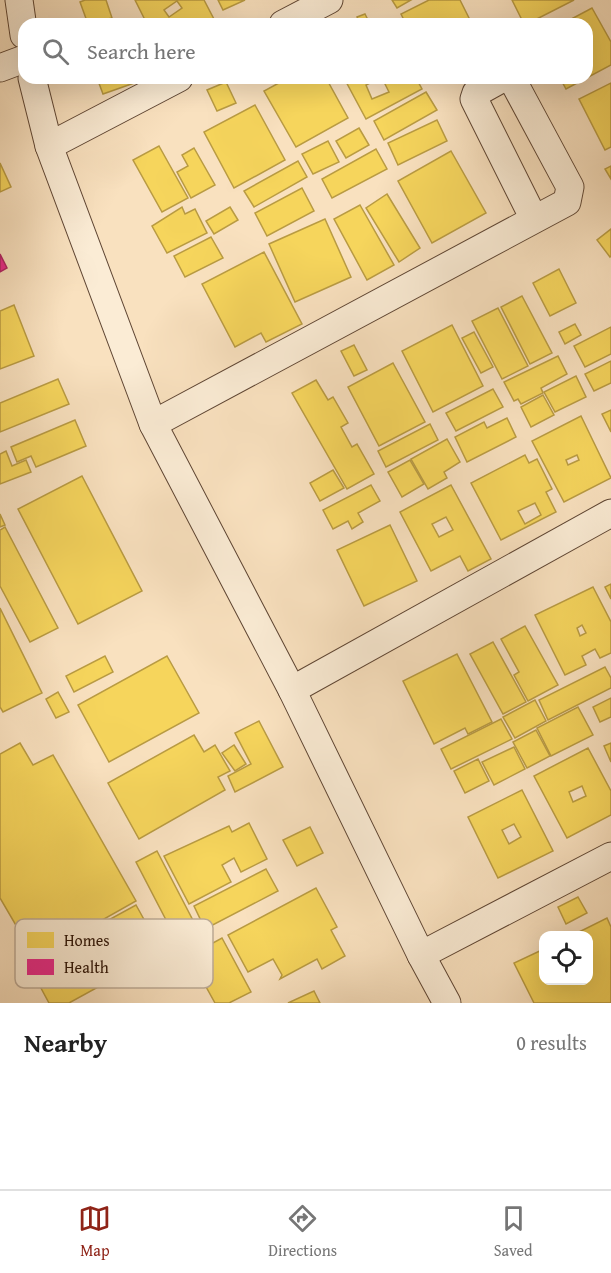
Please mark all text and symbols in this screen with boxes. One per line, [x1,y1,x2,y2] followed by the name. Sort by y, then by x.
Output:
[18,18,593,84] search box
[39,35,72,68] icon: search
[87,35,196,67] text: Search here
[15,919,213,988] legend
[64,928,110,952] text: Homes
[539,931,593,985] map controls
[539,931,593,985] button: locate
[64,955,109,979] text: Health
[24,1023,107,1062] text: Nearby
[516,1028,587,1057] text: 0 results
[78,1202,111,1262] tab: Map
[268,1202,337,1262] tab: Directions
[494,1202,533,1262] tab: Saved

